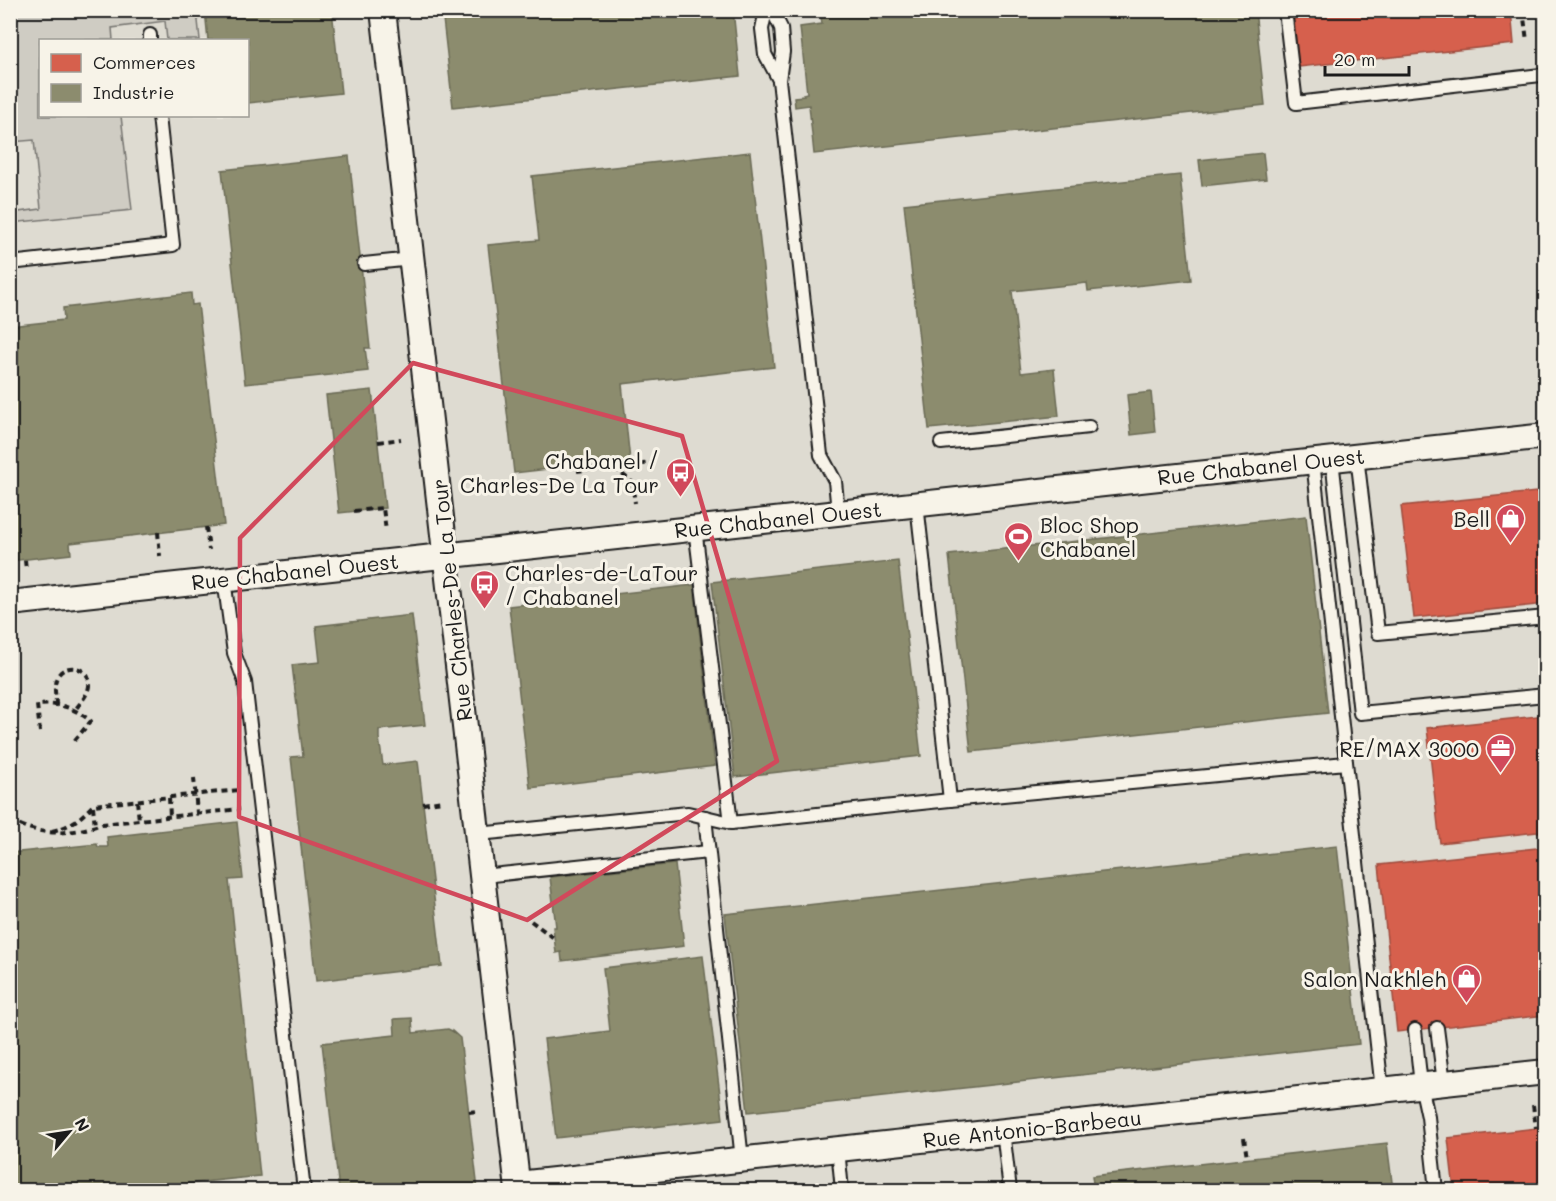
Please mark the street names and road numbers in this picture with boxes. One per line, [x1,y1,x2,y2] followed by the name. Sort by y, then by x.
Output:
[1156,442,1366,490] street label: Rue Chabanel Ouest
[425,477,477,723] street label: Rue Charles-De La Tour
[673,495,883,543] street label: Rue Chabanel Ouest
[190,547,400,595] street label: Rue Chabanel Ouest
[921,1103,1143,1153] street label: Rue Antonio-Barbeau

